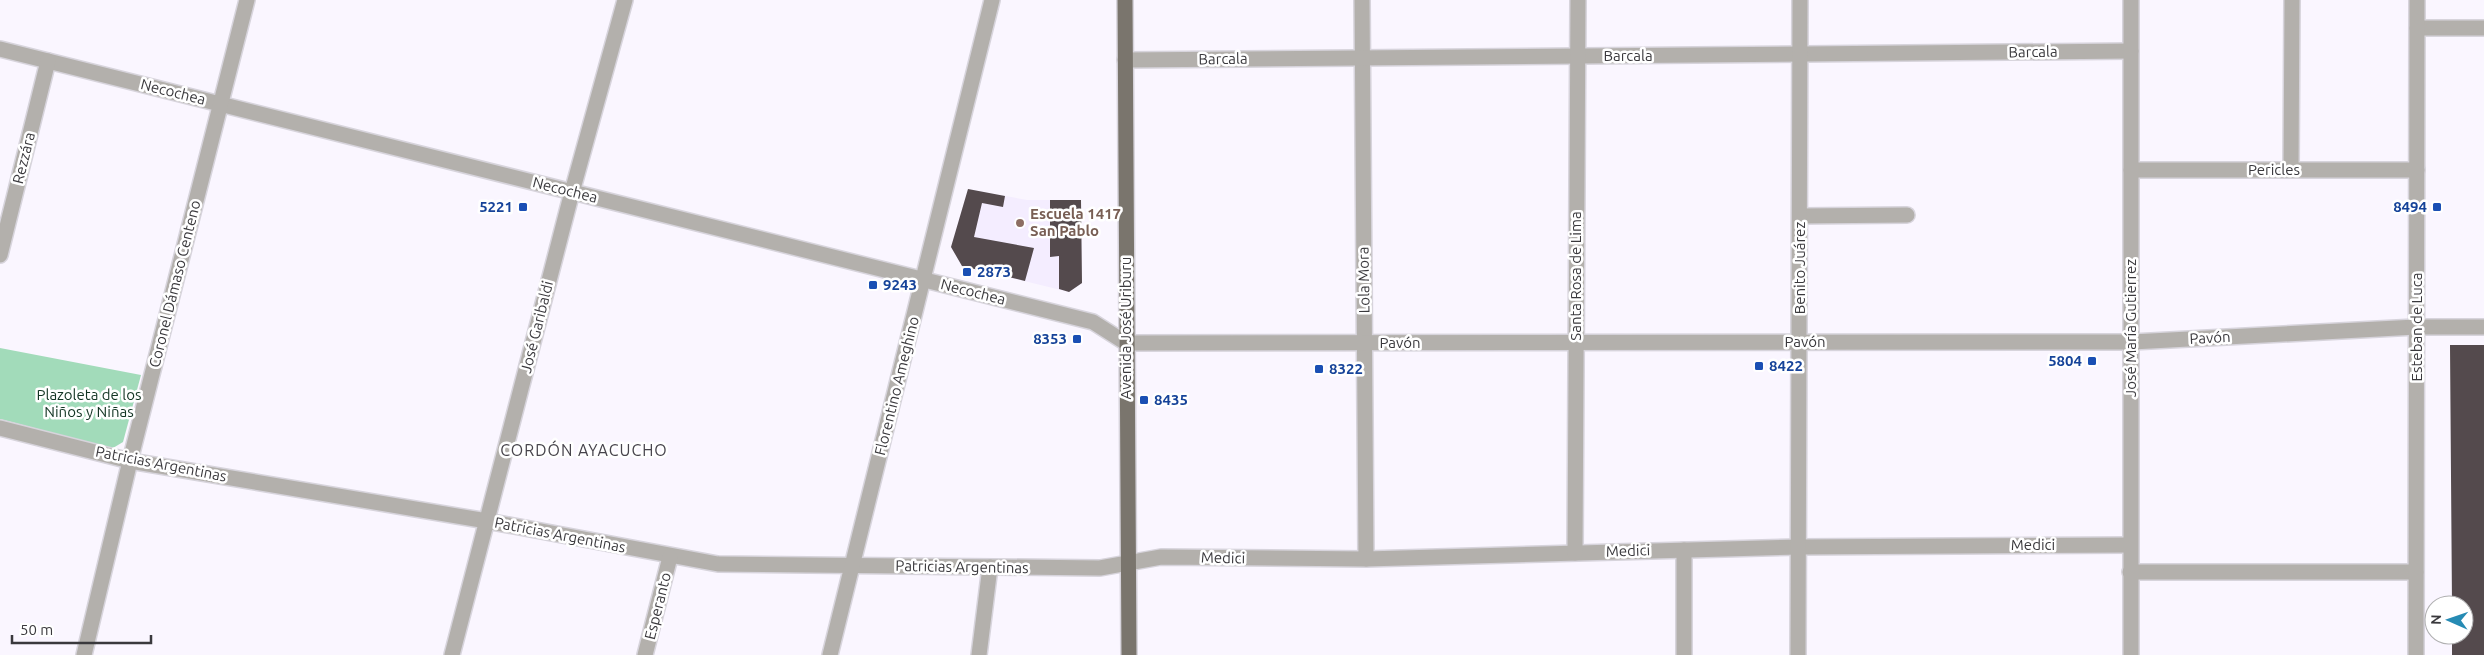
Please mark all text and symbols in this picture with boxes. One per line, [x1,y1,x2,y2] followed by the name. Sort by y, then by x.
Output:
[2008,43,2058,60] street label: Barcala
[1603,47,1653,64] street label: Barcala
[1198,50,1248,67] street label: Barcala
[139,75,207,108] street label: Necochea
[9,130,38,185] street label: Rezzára
[2248,161,2300,178] street label: Pericles
[531,173,599,206] street label: Necochea
[145,198,204,369] street label: Coronel Dámaso Centeno
[479,198,513,215] place label: 5221
[2393,198,2427,215] place label: 8494
[517,201,529,213] marker: 5221
[2431,201,2443,213] marker: 8494
[1030,205,1121,239] place label: Escuela 1417 San Pablo
[1567,211,1584,341] street label: Santa Rosa de Lima
[1014,217,1026,229] marker: Escuela 1417 San Pablo
[1791,222,1808,314] street label: Benito Juárez
[1354,247,1373,314] street label: Lola Mora
[1117,257,1134,399] street label: Avenida José Uriburu
[2122,259,2139,397] street label: José María Gutierrez
[977,263,1011,280] place label: 2873
[961,266,973,278] marker: 2873
[2408,273,2425,381] street label: Esteban de Luca
[939,275,1007,308] street label: Necochea
[883,276,917,293] place label: 9243
[517,279,556,375] street label: José Garibaldi
[867,279,879,291] marker: 9243
[871,315,922,457] street label: Florentino Ameghino
[2189,328,2231,347] street label: Pavón
[1033,330,1067,347] place label: 8353
[1071,333,1083,345] marker: 8353
[1784,333,1826,350] street label: Pavón
[1379,334,1421,351] street label: Pavón
[2048,352,2082,369] place label: 5804
[2086,355,2098,367] marker: 5804
[1769,357,1803,374] place label: 8422
[1329,360,1363,377] place label: 8322
[1753,360,1765,372] marker: 8422
[1313,363,1325,375] marker: 8322
[36,386,142,420] park label: Plazoleta de los Niños y Niñas
[1154,391,1188,408] place label: 8435
[1138,394,1150,406] marker: 8435
[500,440,668,459] district label: CORDÓN AYACUCHO
[94,442,228,485] street label: Patricias Argentinas
[493,513,627,556] street label: Patricias Argentinas
[2011,536,2055,553] street label: Medici
[1606,541,1650,560] street label: Medici
[1201,549,1245,566] street label: Medici
[895,557,1029,576] street label: Patricias Argentinas
[641,571,674,641] street label: Esperanto
[2424,595,2474,645] north arrow
[12,612,151,644] scale bar
[2428,614,2444,625] text: N
[20,621,53,638] text: 50 m

